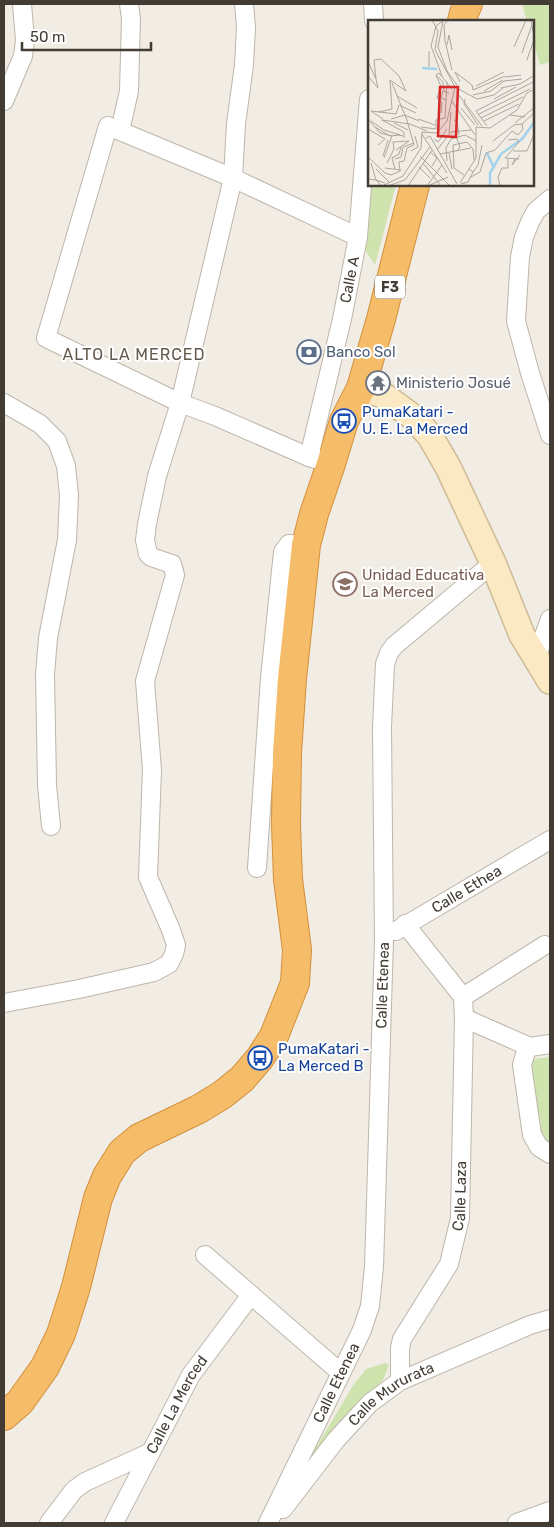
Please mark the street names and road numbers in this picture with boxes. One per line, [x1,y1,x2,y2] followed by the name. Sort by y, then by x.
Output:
[336,255,363,305] street label: Calle A
[375,276,405,298] road number: F3
[428,862,505,917] street label: Calle Ethea
[372,942,393,1029] street label: Calle Etenea
[448,1161,470,1233] street label: Calle Laza
[309,1340,363,1426] street label: Calle Etenea
[143,1352,211,1457] street label: Calle La Merced
[344,1358,437,1430] street label: Calle Mururata

